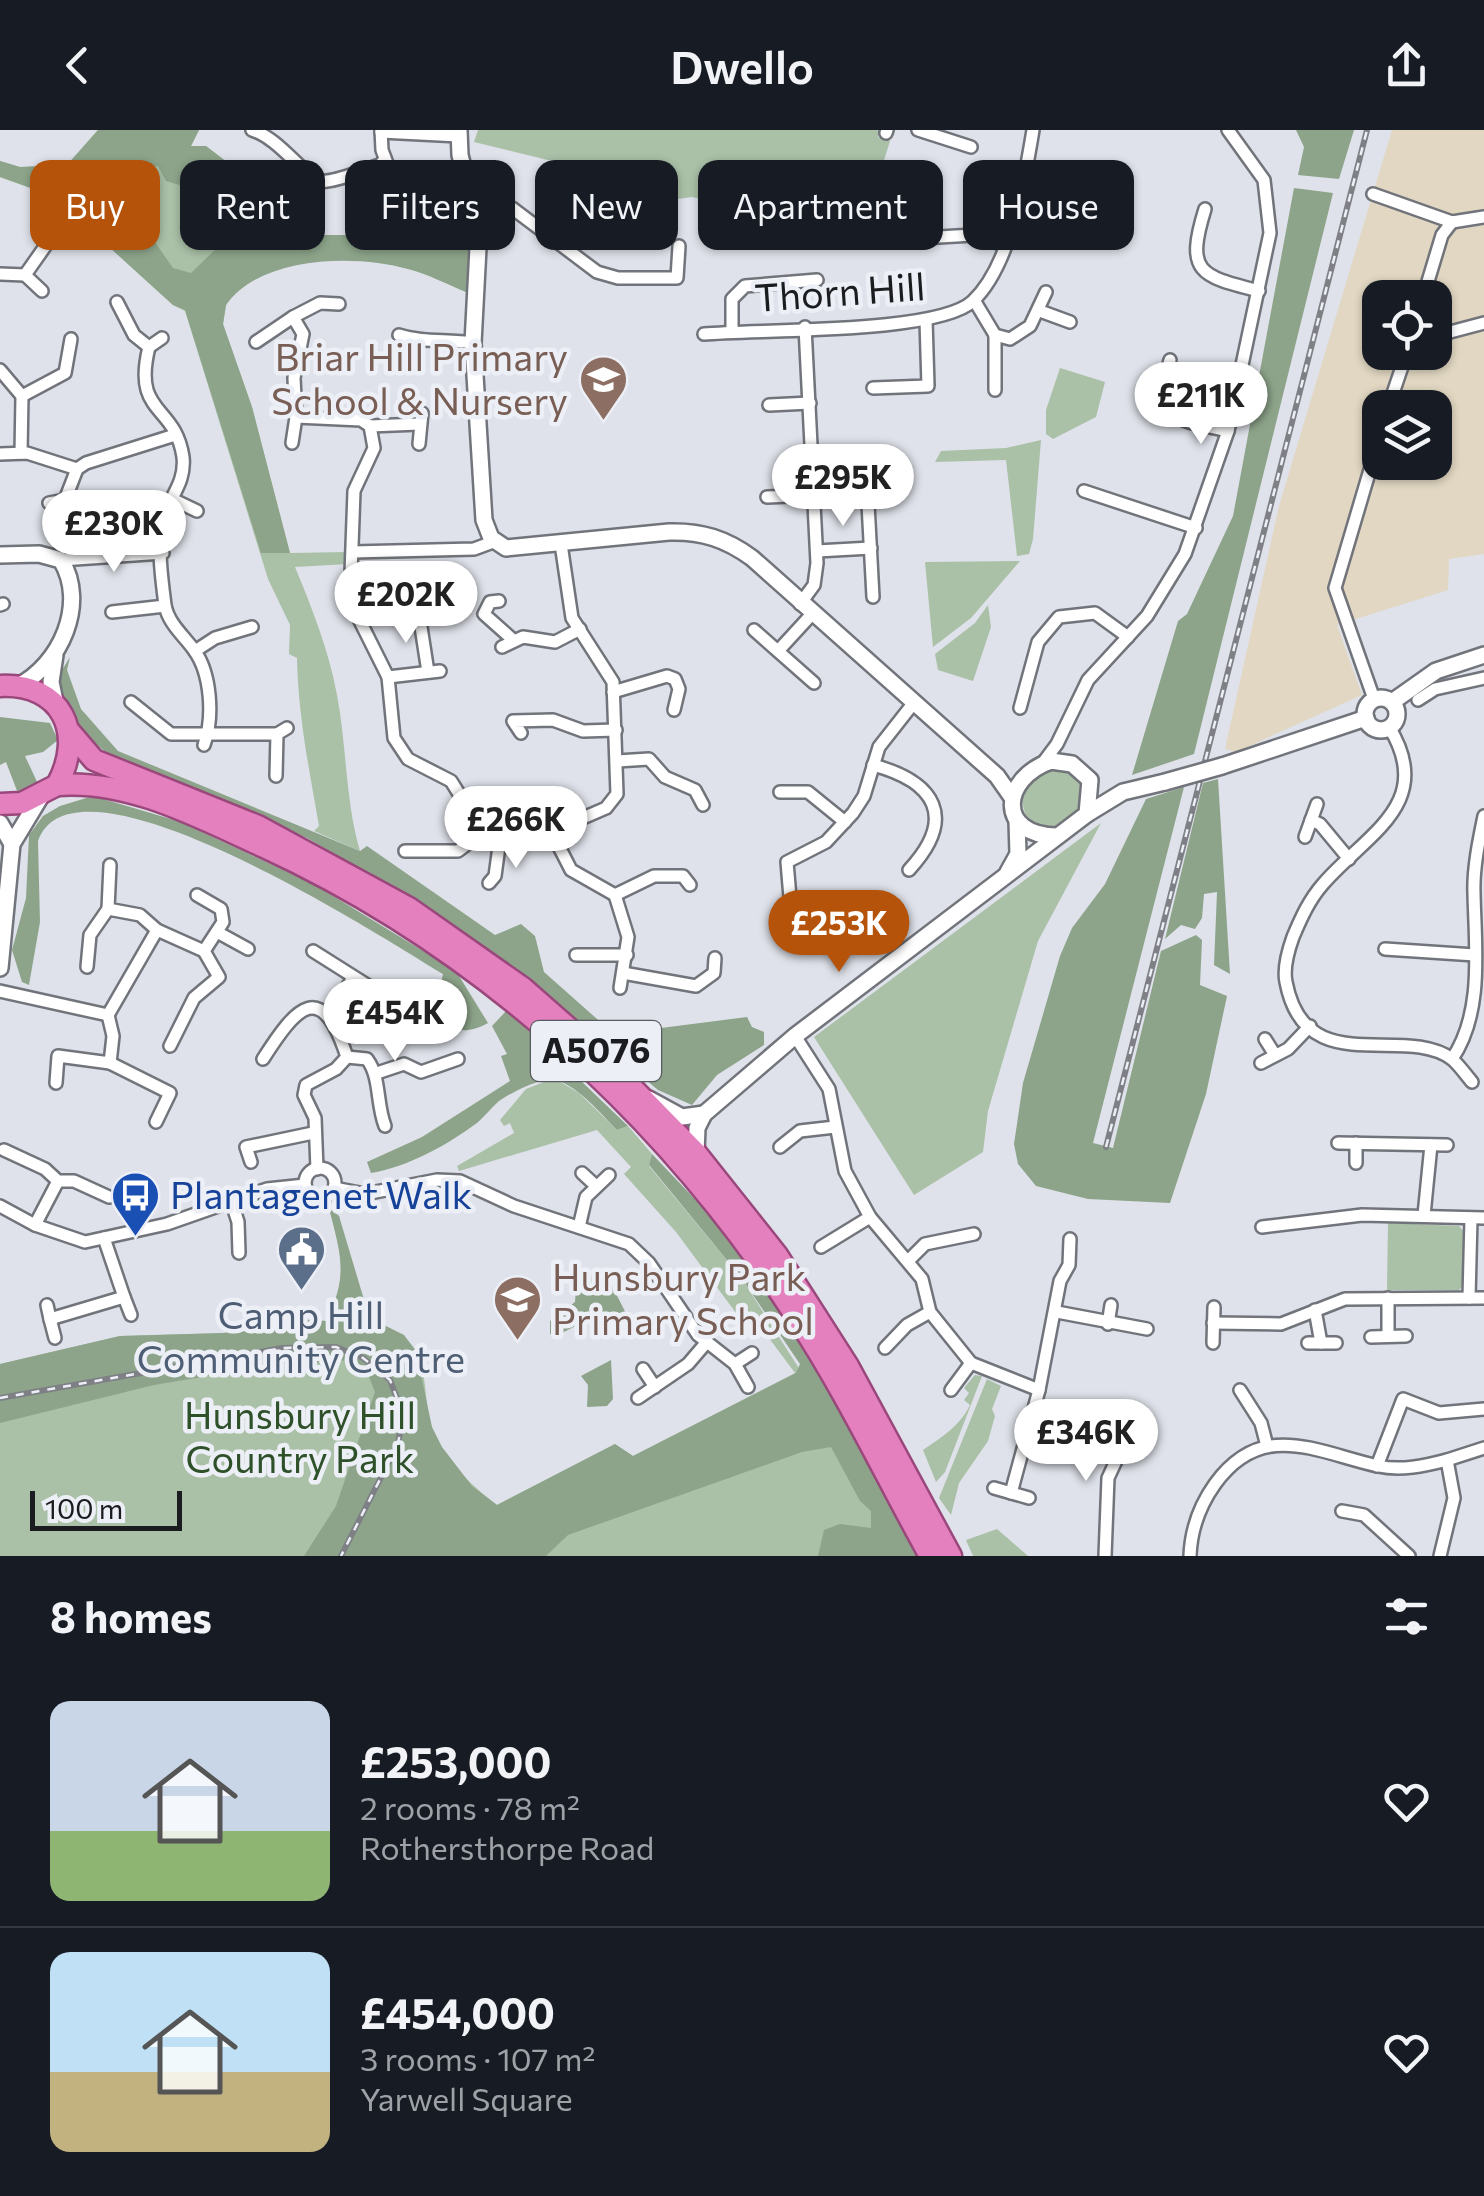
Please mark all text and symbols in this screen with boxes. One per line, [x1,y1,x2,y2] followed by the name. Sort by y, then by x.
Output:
[50,38,105,93] icon: back
[670,38,814,93] text: Dwello
[1379,38,1434,93] icon: share
[30,160,160,250] chip: Buy
[180,160,325,250] chip: Rent
[345,160,515,250] chip: Filters
[535,160,678,250] chip: New
[698,160,943,250] chip: Apartment
[963,160,1134,250] chip: House
[753,261,927,320] street label: Thorn Hill
[1362,280,1452,480] map controls
[1362,280,1452,370] button: locate
[271,332,568,423] place label: Briar Hill Primary School & Nursery
[577,354,629,422] school or university icon: Briar Hill Primary School & Nursery
[1131,362,1271,447] pin: £211K
[1157,374,1245,414] text: £211K
[1362,390,1452,480] button: layers
[773,444,913,529] pin: £295K
[794,456,892,496] text: £295K
[44,490,184,575] pin: £230K
[64,502,164,542] text: £230K
[336,561,476,646] pin: £202K
[356,573,456,613] text: £202K
[446,786,586,871] pin: £266K
[466,798,566,838] text: £266K
[769,890,909,975] pin: £253K
[790,902,888,942] text: £253K
[325,979,465,1064] pin: £454K
[345,991,445,1031] text: £454K
[531,1021,661,1081] road number: A5076
[109,1170,161,1238] bus stop icon: Plantagenet Walk
[170,1170,472,1217] place label: Plantagenet Walk
[275,1224,327,1292] public building icon: Camp Hill Community Centre
[552,1252,814,1343] place label: Hunsbury Park Primary School
[491,1274,543,1342] school or university icon: Hunsbury Park Primary School
[137,1290,465,1381] place label: Camp Hill Community Centre
[184,1390,416,1481] park label: Hunsbury Hill Country Park
[1016,1399,1156,1484] pin: £346K
[1036,1411,1136,1451] text: £346K
[30,1486,182,1530] scale bar
[45,1491,123,1525] text: 100 m
[1379,1589,1434,1644] icon: filters
[50,1590,212,1642] text: 8 homes
[360,1735,551,1787] text: £253,000
[130,1741,250,1861] icon: home
[1379,1774,1434,1829] icon: heart
[360,1787,580,1827] text: 2 rooms · 78 m²
[360,1827,654,1867] text: Rothersthorpe Road
[360,1986,555,2038] text: £454,000
[130,1992,250,2112] icon: home
[1379,2025,1434,2080] icon: heart
[360,2038,595,2078] text: 3 rooms · 107 m²
[360,2078,573,2118] text: Yarwell Square

